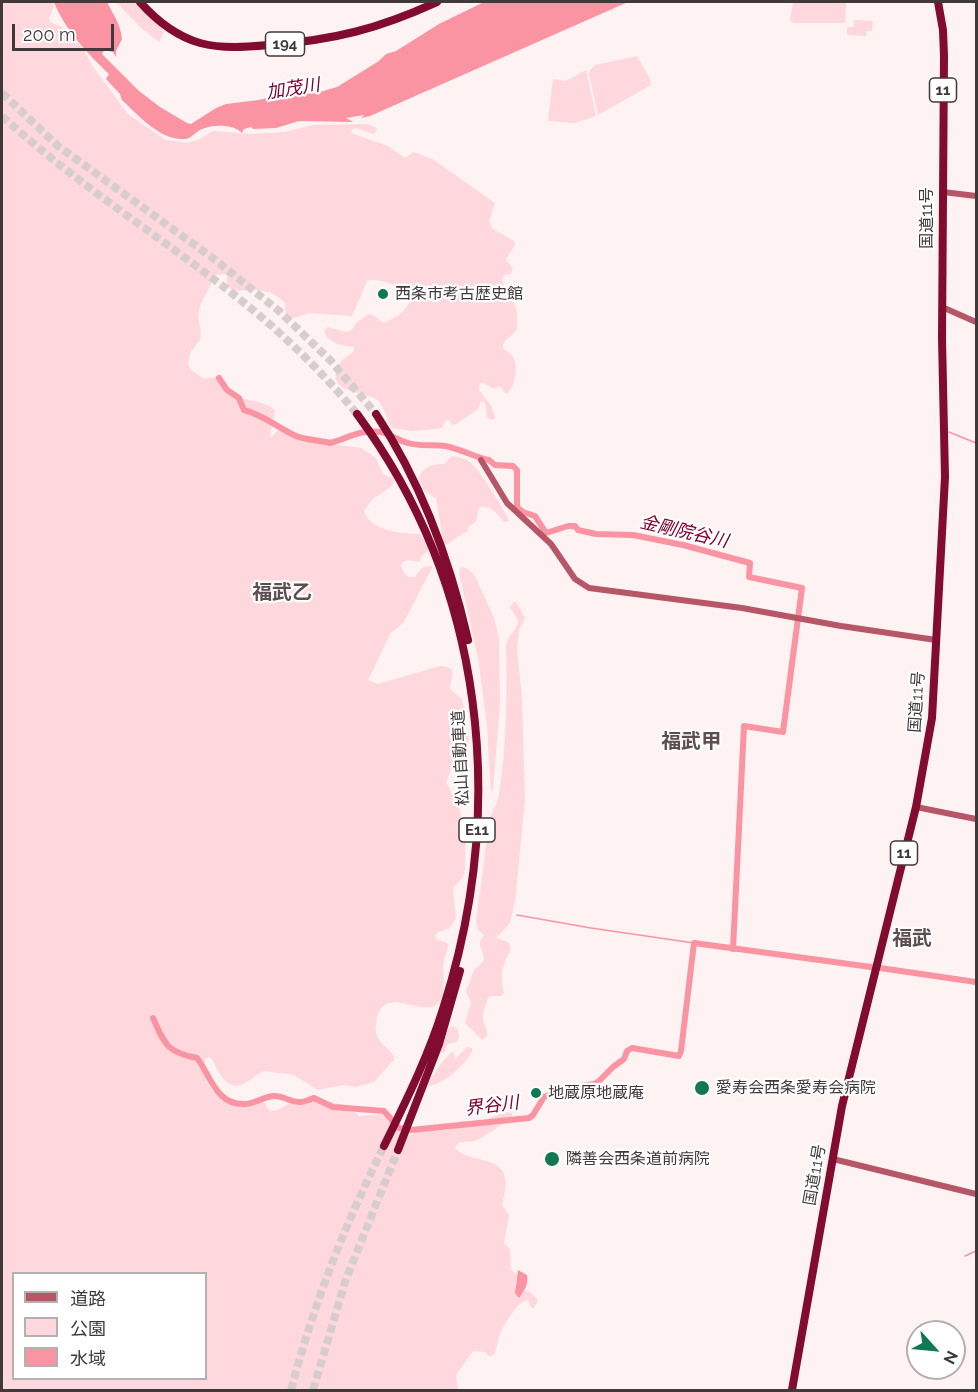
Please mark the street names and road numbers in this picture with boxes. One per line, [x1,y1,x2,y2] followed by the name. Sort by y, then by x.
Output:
[266,32,304,56] road number: 194
[930,78,956,102] road number: 11
[917,187,937,249] street label: 国道11号
[905,671,929,733] street label: 国道11号
[449,710,473,806] street label: 松山自動車道
[459,818,495,842] road number: E11
[890,841,918,865] road number: 11
[800,1143,830,1207] street label: 国道11号

